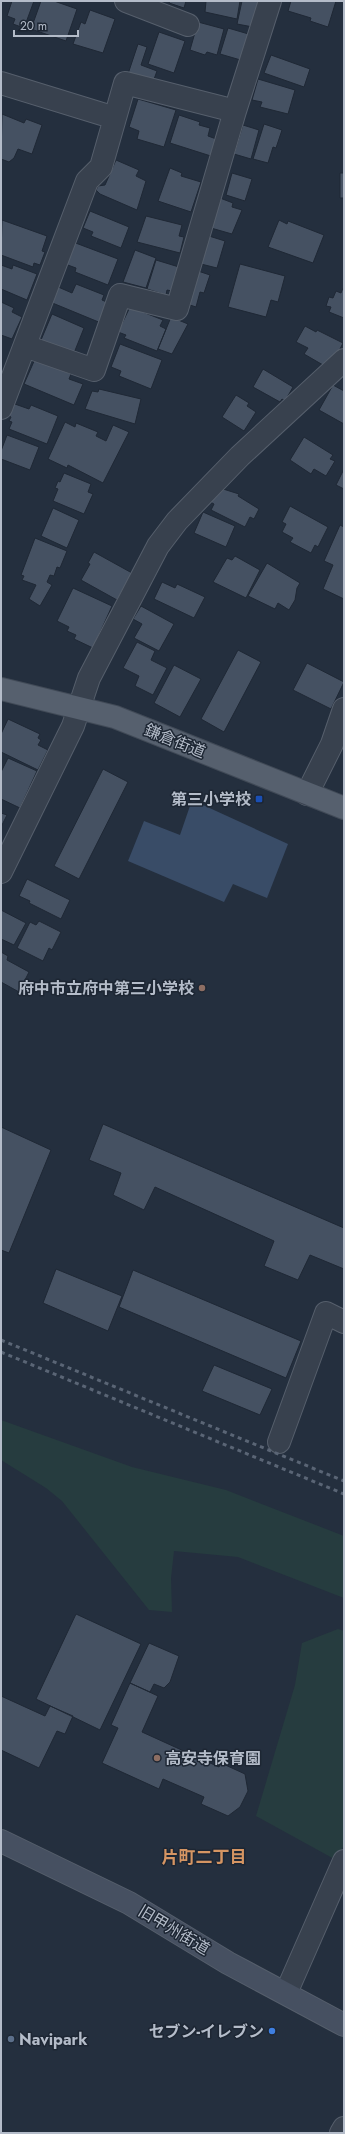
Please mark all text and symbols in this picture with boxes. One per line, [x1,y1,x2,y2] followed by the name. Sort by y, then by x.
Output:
[14,12,78,38] scale bar
[20,17,47,35] text: 20 m
[141,718,209,764] street label: 鎌倉街道
[171,788,251,811] place label: 第三小学校
[254,794,264,804] marker: 第三小学校
[18,977,194,1000] place label: 府中市立府中第三小学校
[197,983,207,993] marker: 府中市立府中第三小学校
[165,1747,261,1770] place label: 高安寺保育園
[152,1753,162,1763] marker: 高安寺保育園
[162,1845,247,1869] district label: 片町二丁目
[134,1900,214,1960] street label: 旧甲州街道
[148,2020,264,2043] place label: セブン-イレブン
[267,2026,277,2036] marker: セブン-イレブン
[19,2028,88,2051] place label: Navipark
[6,2034,16,2044] marker: Navipark

